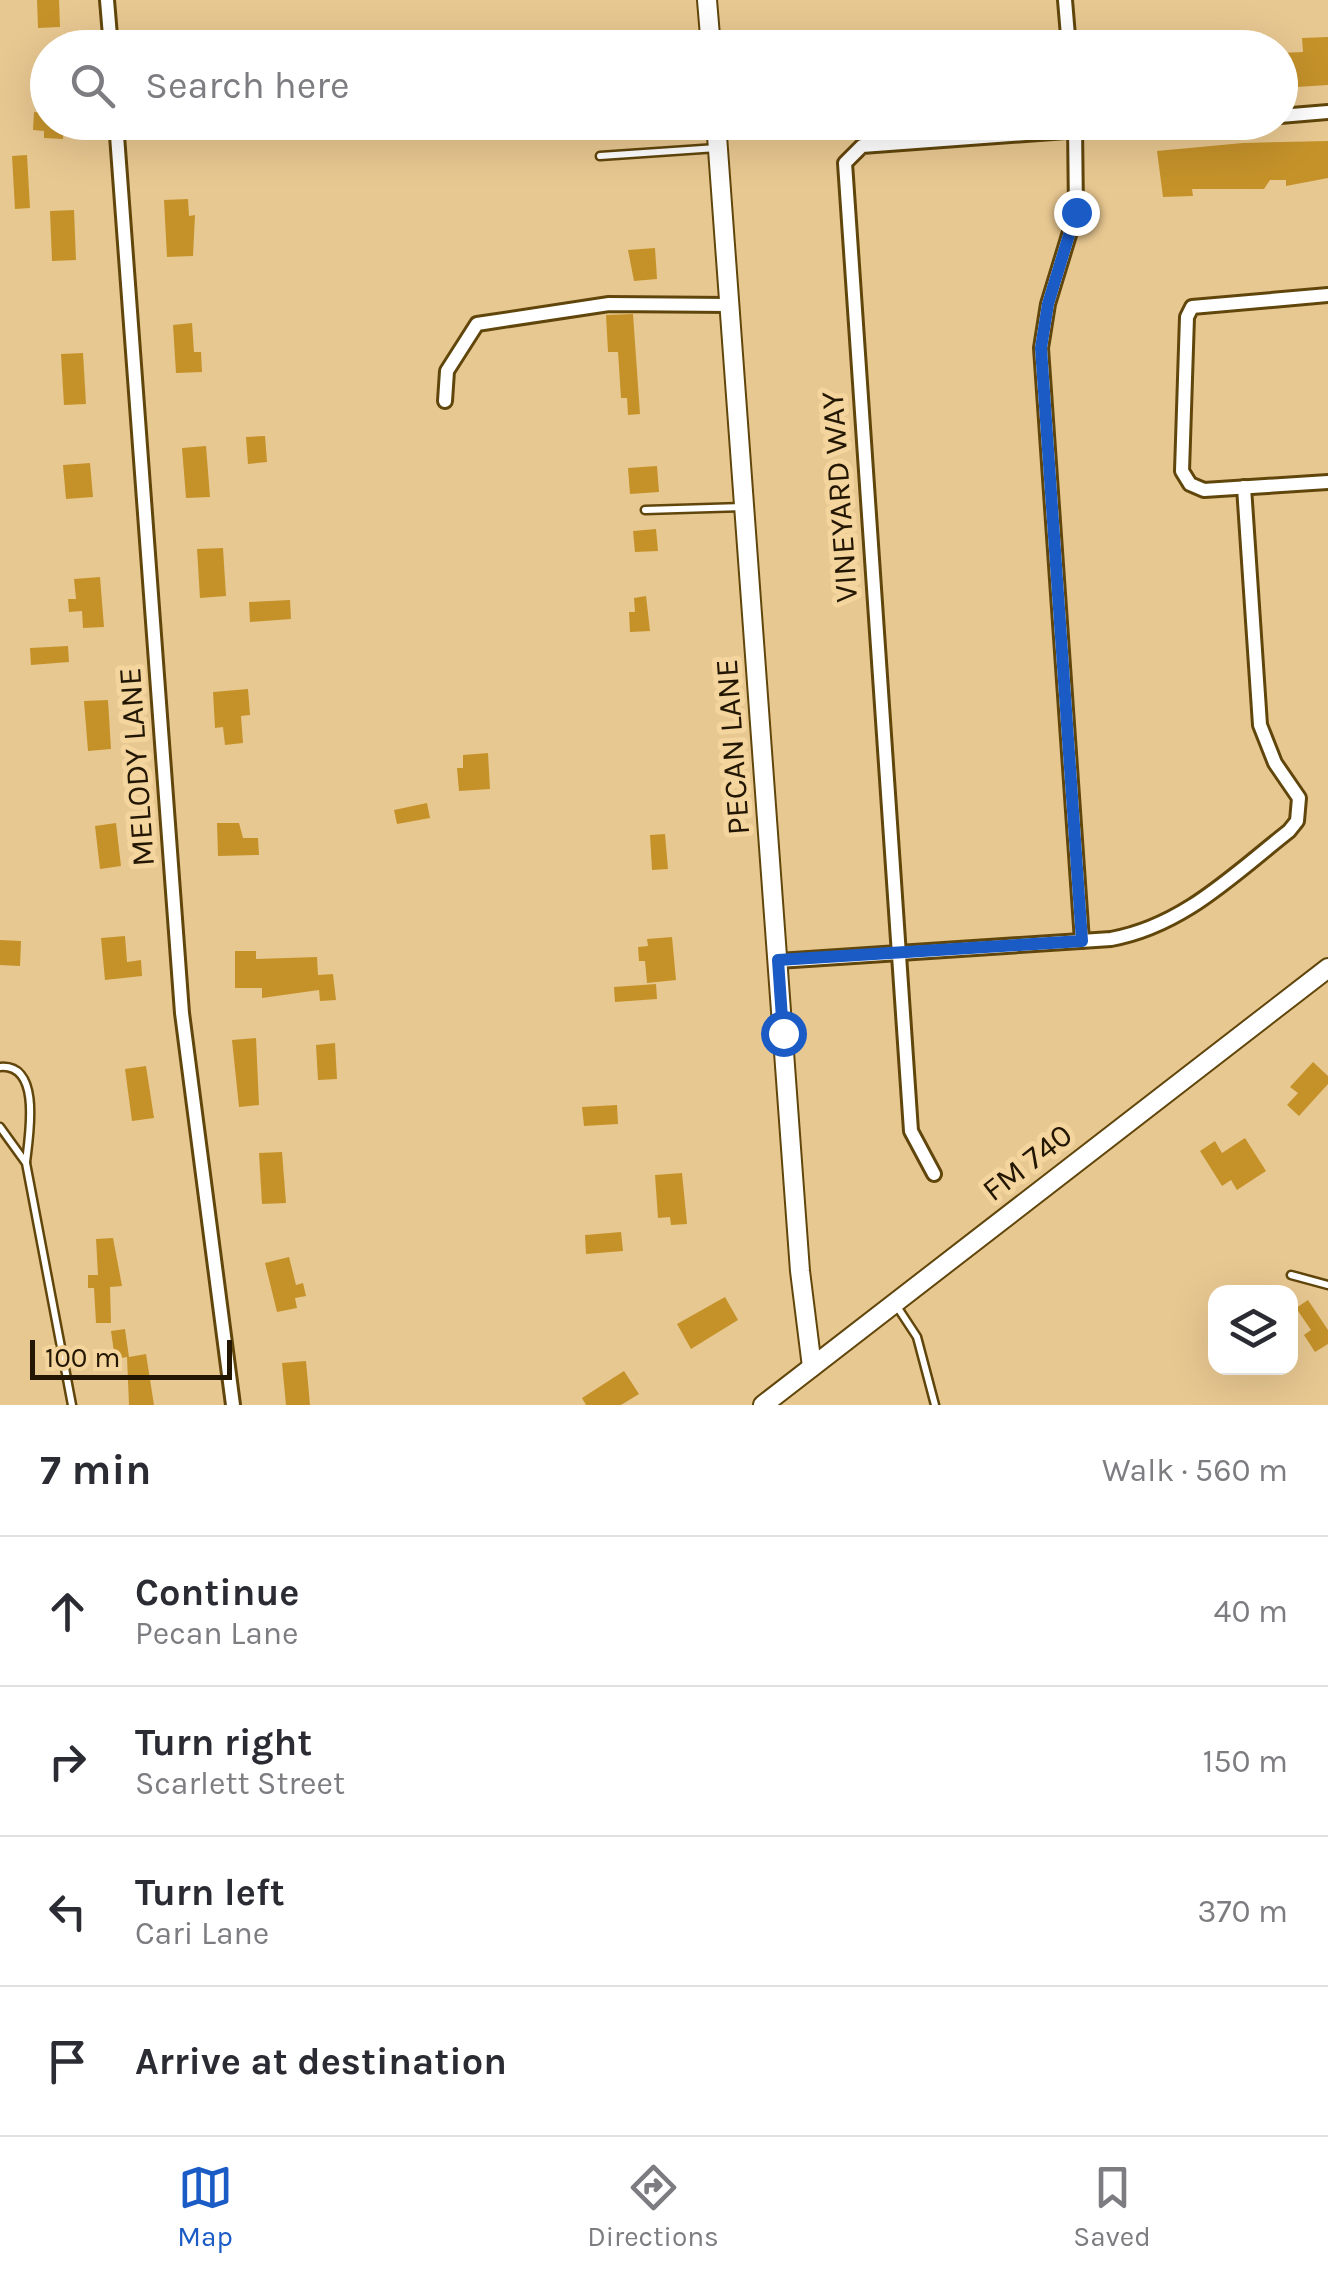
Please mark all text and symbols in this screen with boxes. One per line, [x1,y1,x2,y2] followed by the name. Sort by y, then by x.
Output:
[30,30,1298,140] search box
[65,58,120,113] icon: search
[145,63,349,108] text: Search here
[1054,190,1100,236] route end
[814,390,865,604] street label: VINEYARD WAY
[708,658,757,836] street label: PECAN LANE
[111,666,162,868] street label: MELODY LANE
[761,1011,807,1057] route start
[975,1116,1079,1209] street label: FM 740
[1208,1285,1298,1375] map controls
[1208,1285,1298,1375] button: layers
[30,1335,232,1380] scale bar
[45,1341,120,1374] text: 100 m
[40,1445,151,1495] text: 7 min
[1102,1452,1288,1489] text: Walk · 560 m
[135,1570,299,1615] text: Continue
[40,1584,95,1639] icon: ahead
[1214,1593,1288,1630] text: 40 m
[135,1615,299,1652] text: Pecan Lane
[135,1720,312,1765] text: Turn right
[40,1734,95,1789] icon: right
[1203,1743,1288,1780] text: 150 m
[135,1765,345,1802] text: Scarlett Street
[135,1870,285,1915] text: Turn left
[40,1884,95,1939] icon: left
[1198,1893,1288,1930] text: 370 m
[135,1915,269,1952] text: Cari Lane
[40,2034,95,2089] icon: arrive
[135,2039,507,2084] text: Arrive at destination
[177,2160,233,2253] tab: Map
[587,2160,719,2253] tab: Directions
[1073,2160,1151,2253] tab: Saved

